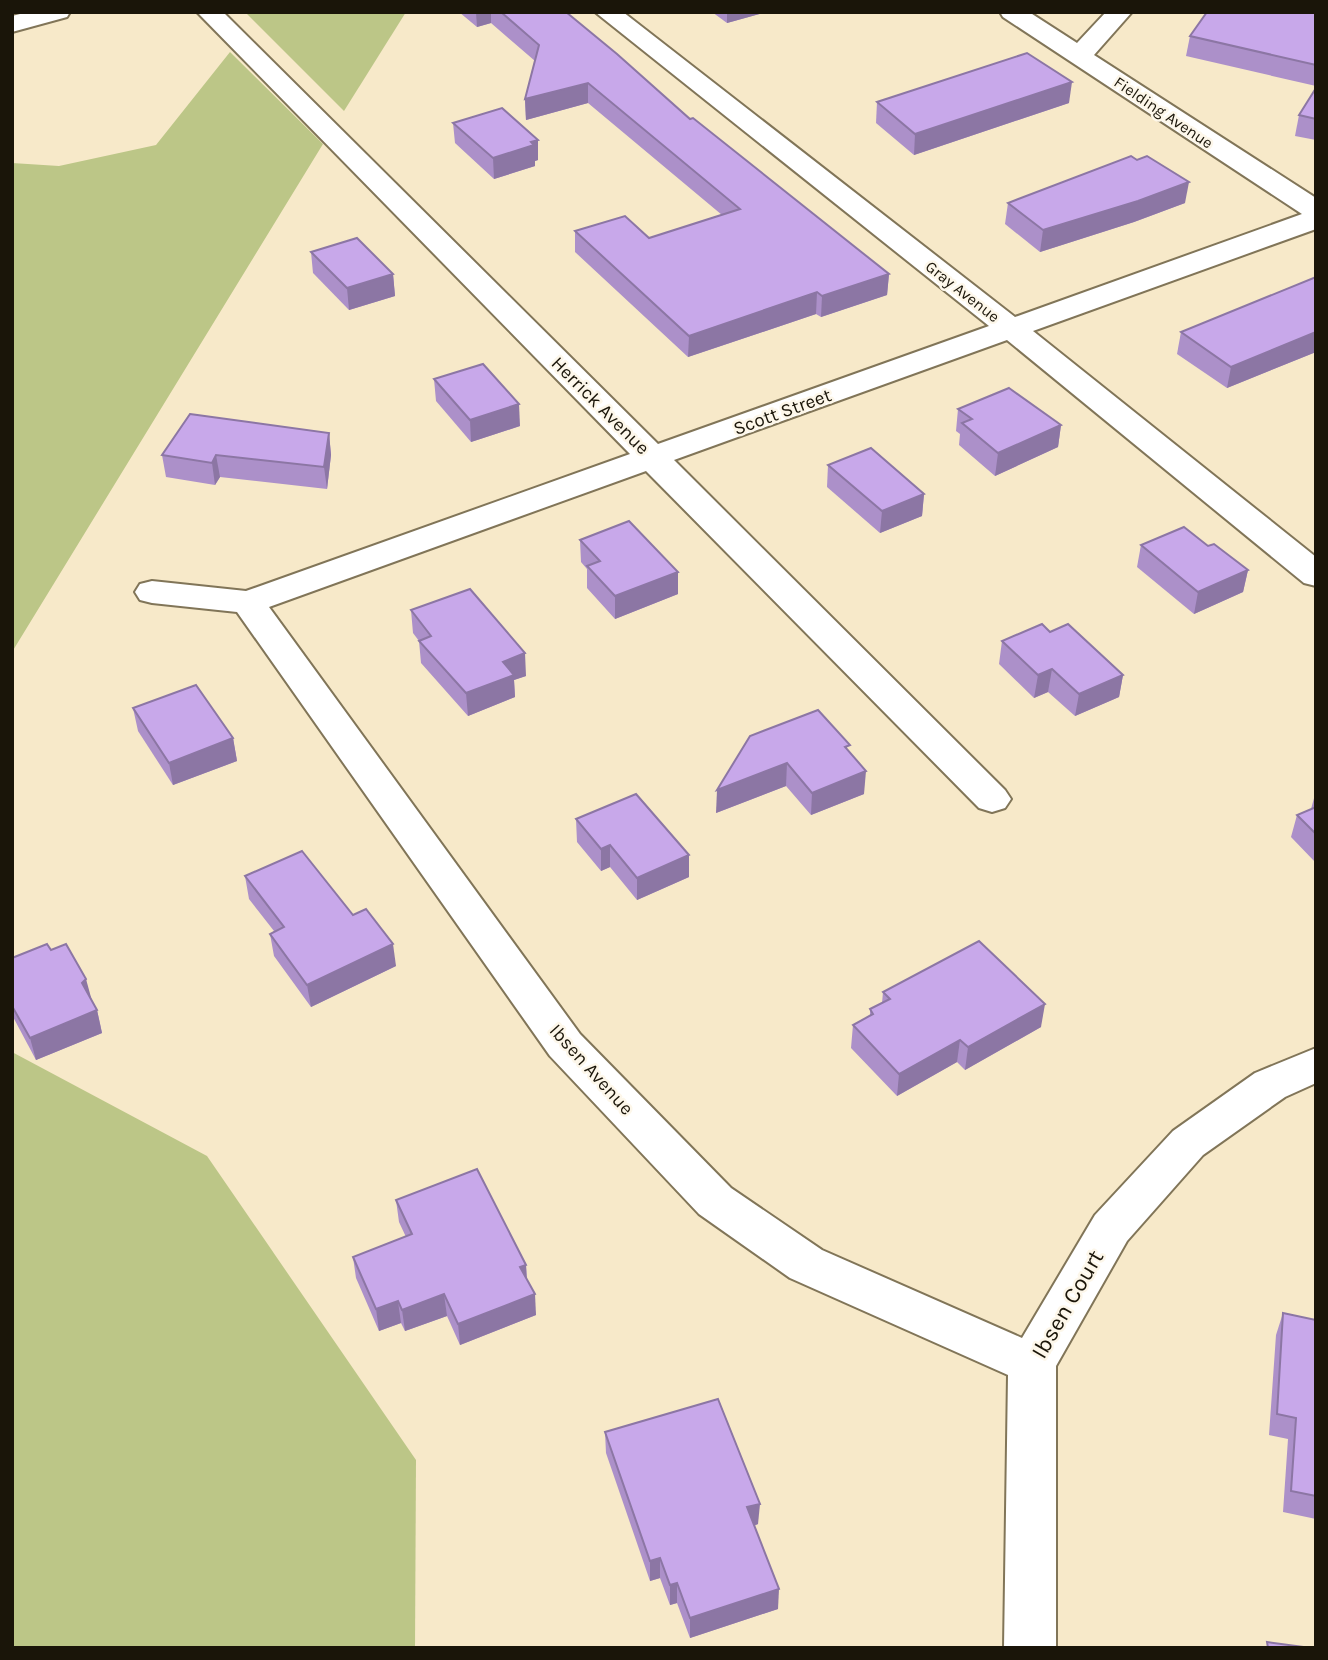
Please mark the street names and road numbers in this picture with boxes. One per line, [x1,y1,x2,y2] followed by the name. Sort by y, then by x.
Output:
[1111,72,1217,153] street label: Fielding Avenue
[922,257,1004,326] street label: Gray Avenue
[547,352,654,459] street label: Herrick Avenue
[730,384,834,440] street label: Scott Street
[545,1020,638,1120] street label: Ibsen Avenue
[1026,1245,1110,1363] street label: Ibsen Court

